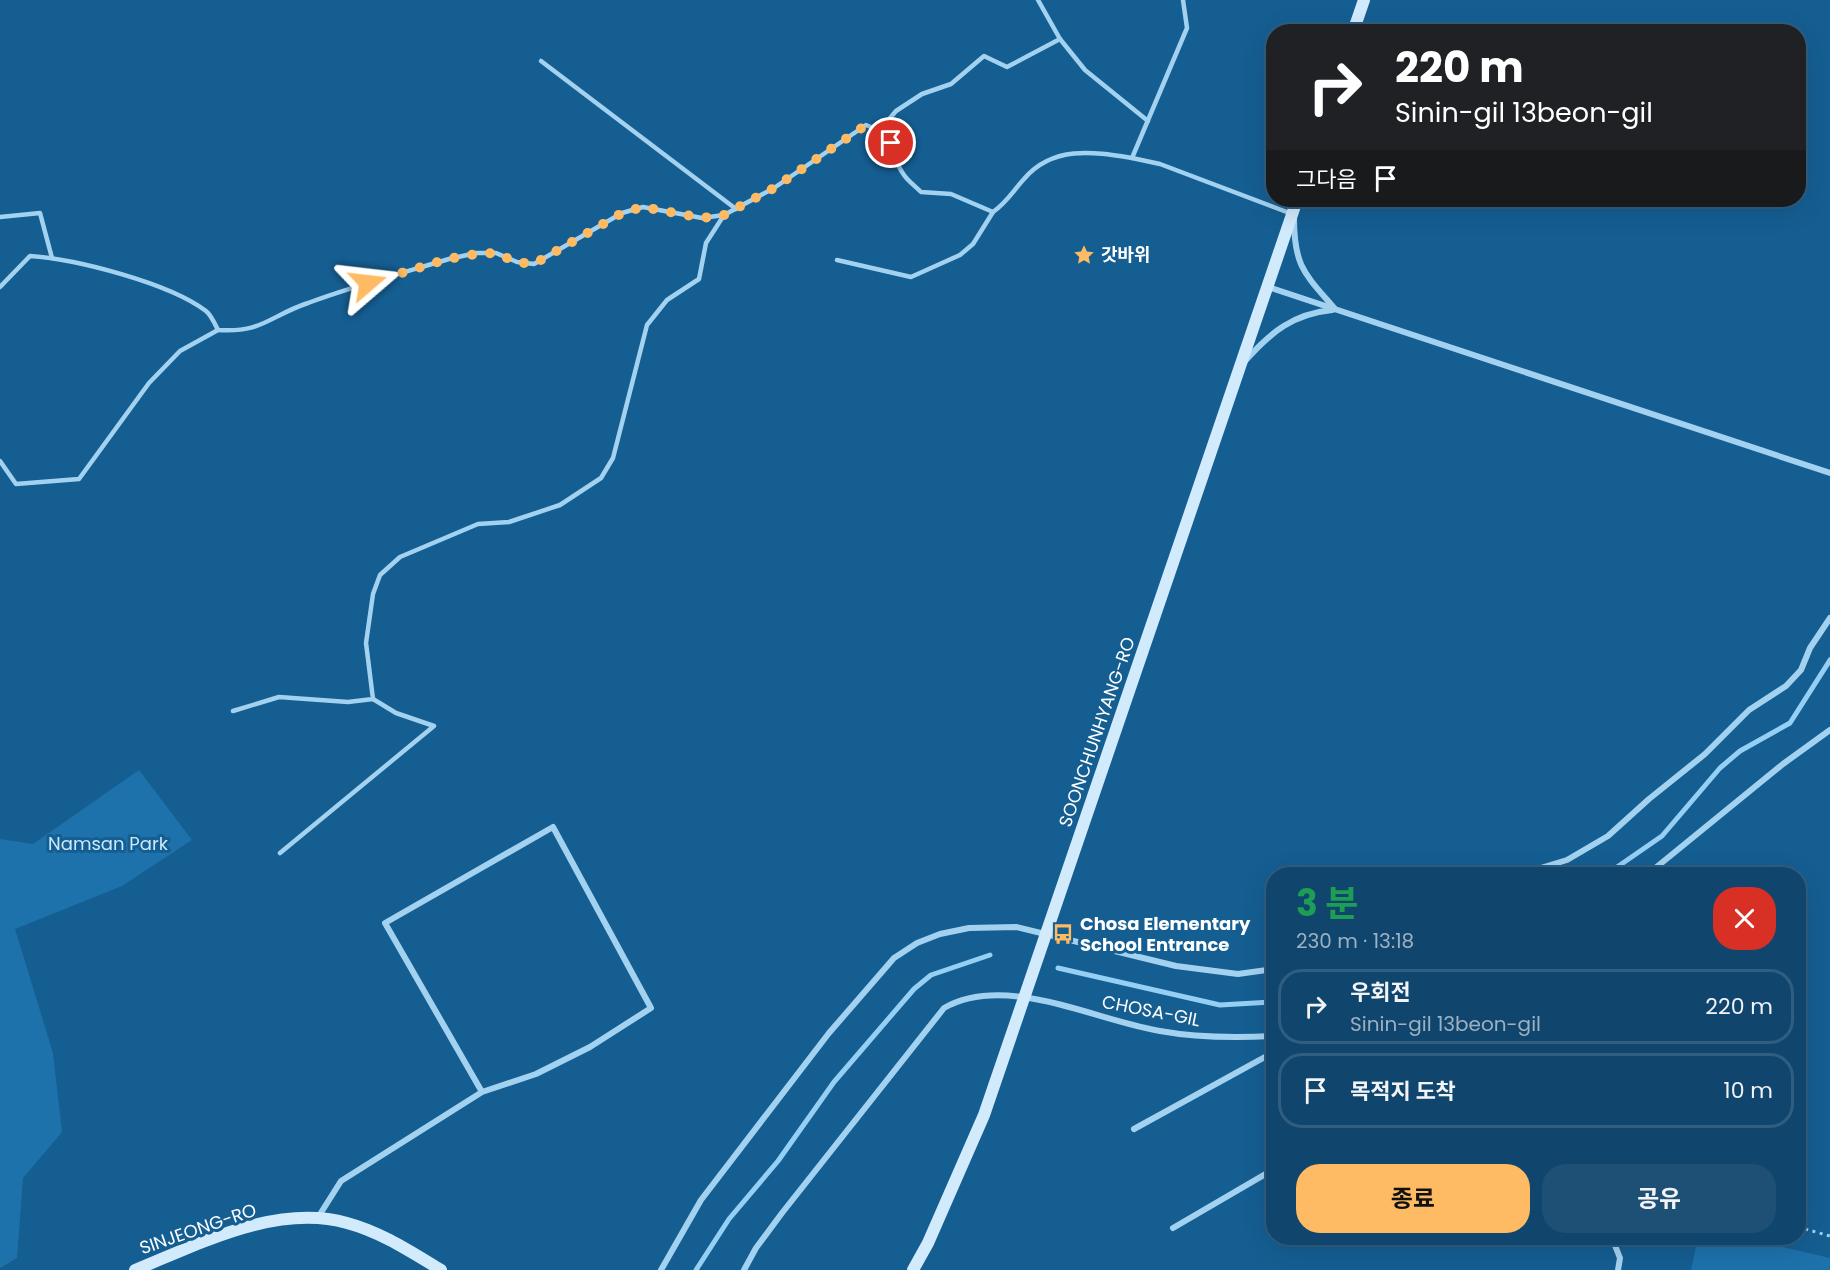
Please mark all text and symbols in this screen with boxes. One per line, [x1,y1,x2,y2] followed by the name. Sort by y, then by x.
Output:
[1395,38,1524,97] text: 220 m
[1296,48,1374,126] icon: right
[1395,94,1653,131] text: Sinin-gil 13beon-gil
[865,117,916,168] pin
[874,126,907,159] icon: arrive
[1369,162,1402,195] icon: arrive
[1296,164,1357,195] text: 그다음
[1101,242,1151,267] place label: 갓바위
[1072,243,1096,267] place icon: 갓바위
[336,251,400,315] position arrow
[1052,633,1141,830] street label: SOONCHUNHYANG-RO
[48,831,169,856] park label: Namsan Park
[1296,878,1359,929] text: 3 분
[1713,887,1776,950] button: close
[1080,911,1251,957] place label: Chosa Elementary School Entrance
[1051,922,1075,946] bus stop icon: Chosa Elementary School Entrance
[1296,927,1414,955] text: 230 m · 13:18
[1350,977,1411,1008] text: 우회전
[1100,989,1202,1032] street label: CHOSA-GIL
[1299,990,1332,1023] icon: right
[1705,991,1773,1022] text: 220 m
[1350,1010,1541,1038] text: Sinin-gil 13beon-gil
[1299,1074,1332,1107] icon: arrive
[1724,1075,1773,1106] text: 10 m
[1350,1076,1456,1107] text: 목적지 도착
[1296,1164,1530,1233] button: 종료
[1542,1164,1776,1233] button: 공유
[136,1197,260,1260] street label: SINJEONG-RO

